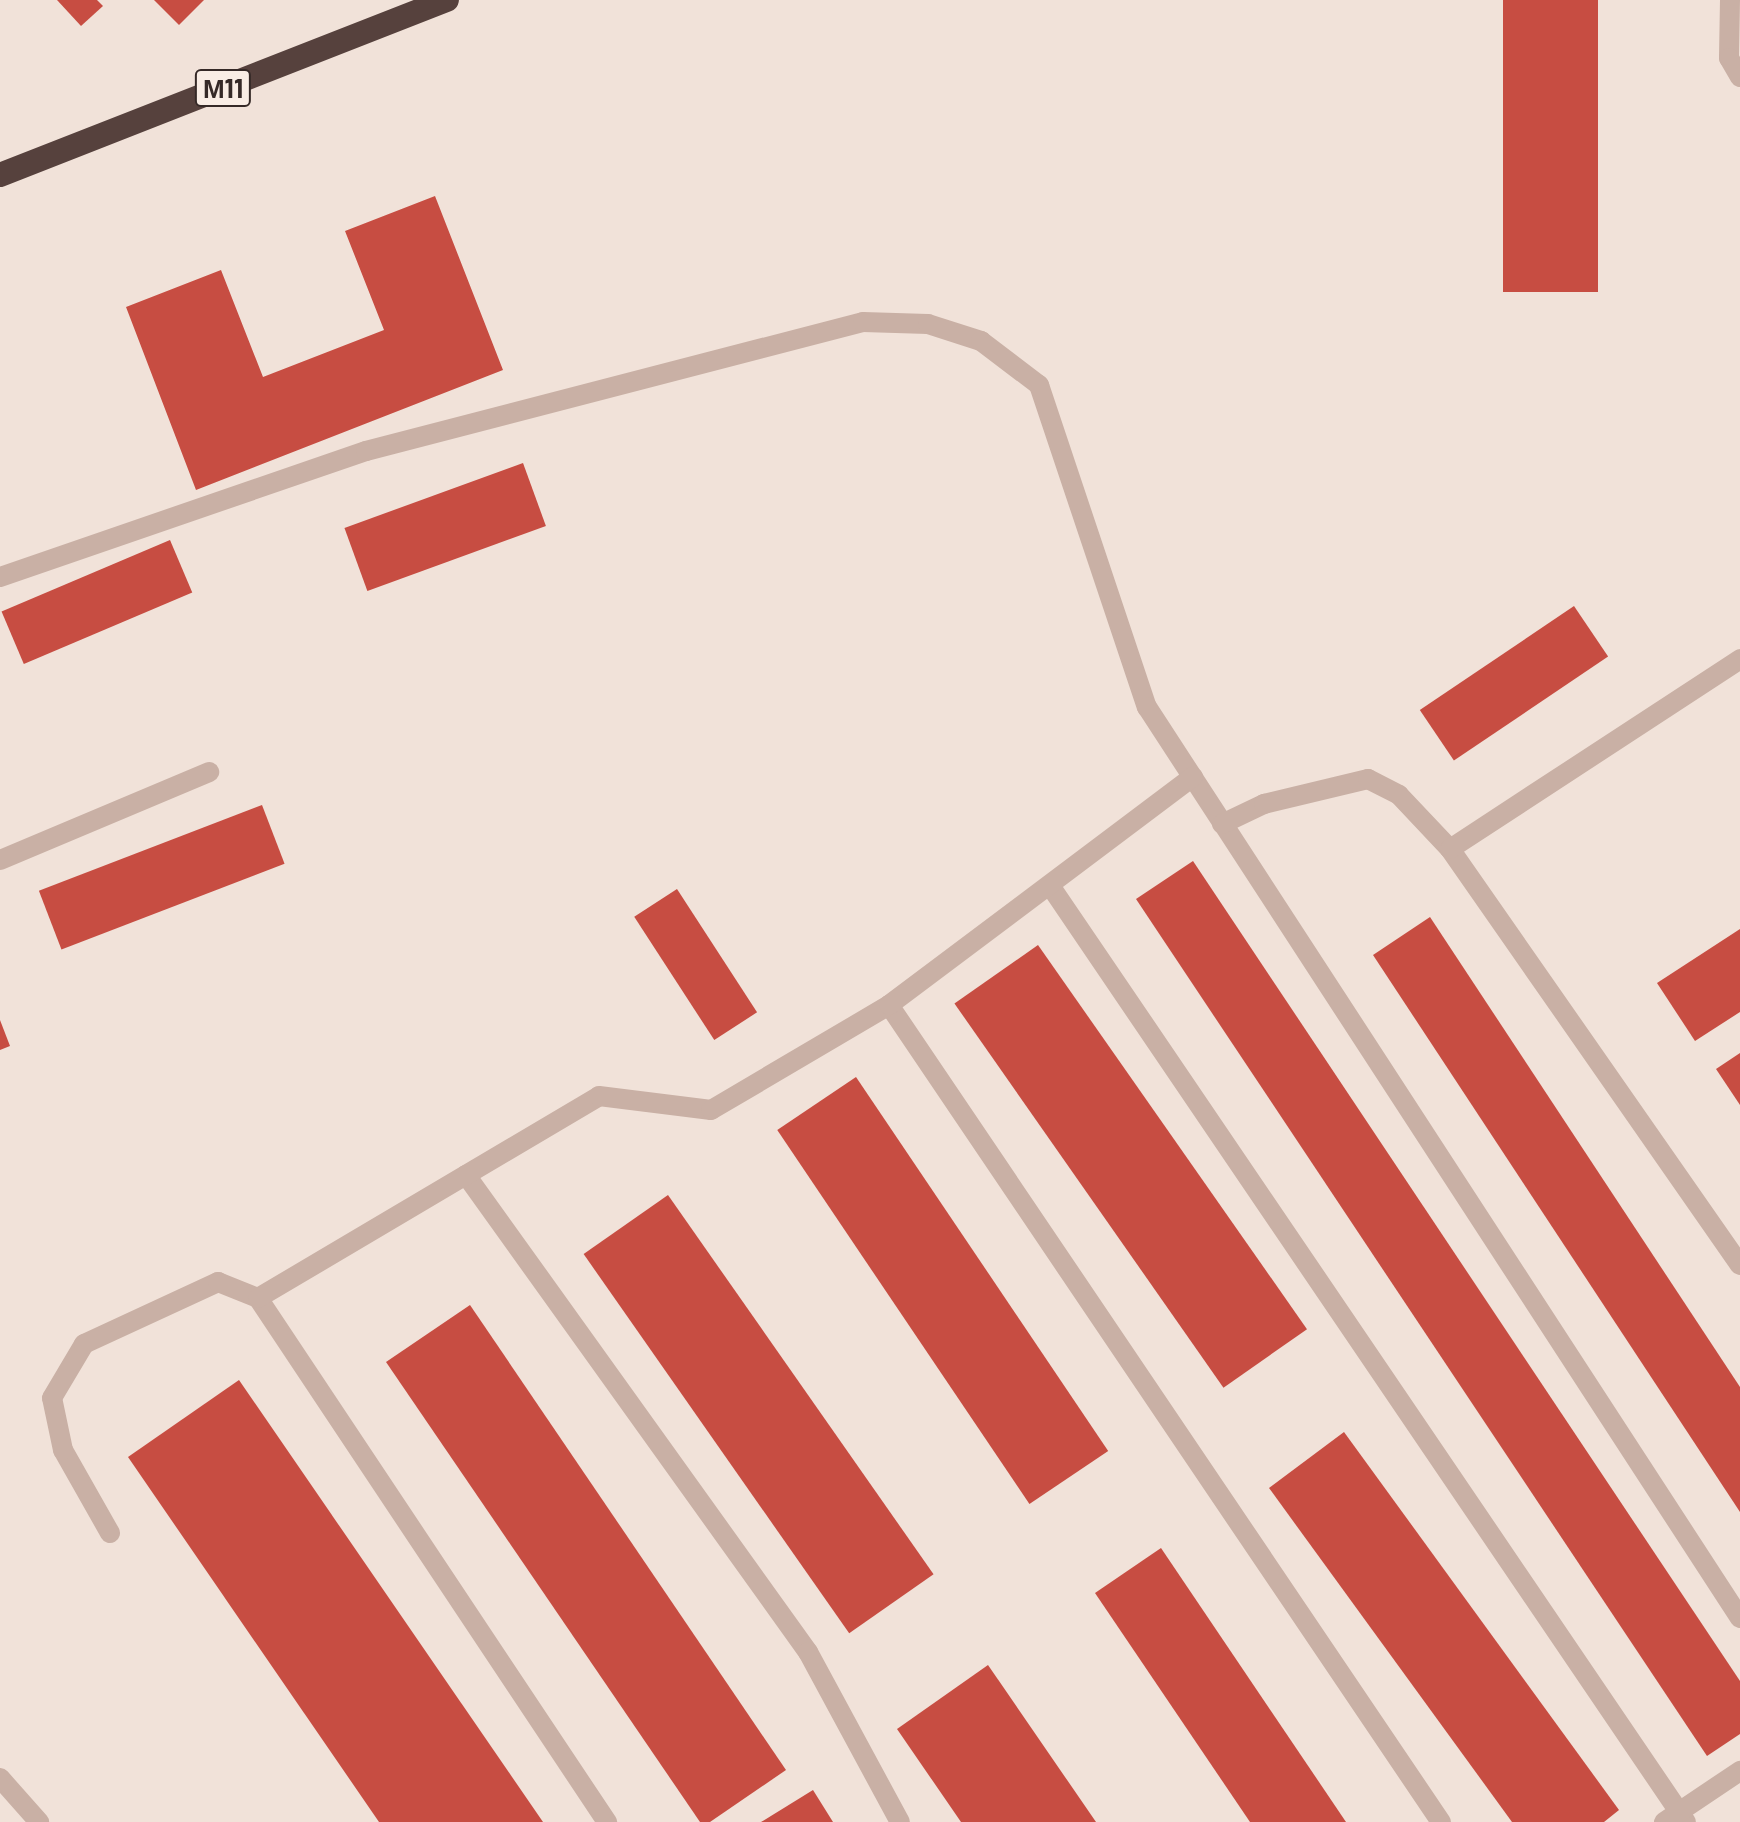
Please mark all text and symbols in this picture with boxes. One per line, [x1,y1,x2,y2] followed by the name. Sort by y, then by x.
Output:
[193,66,253,110] road number: М11

